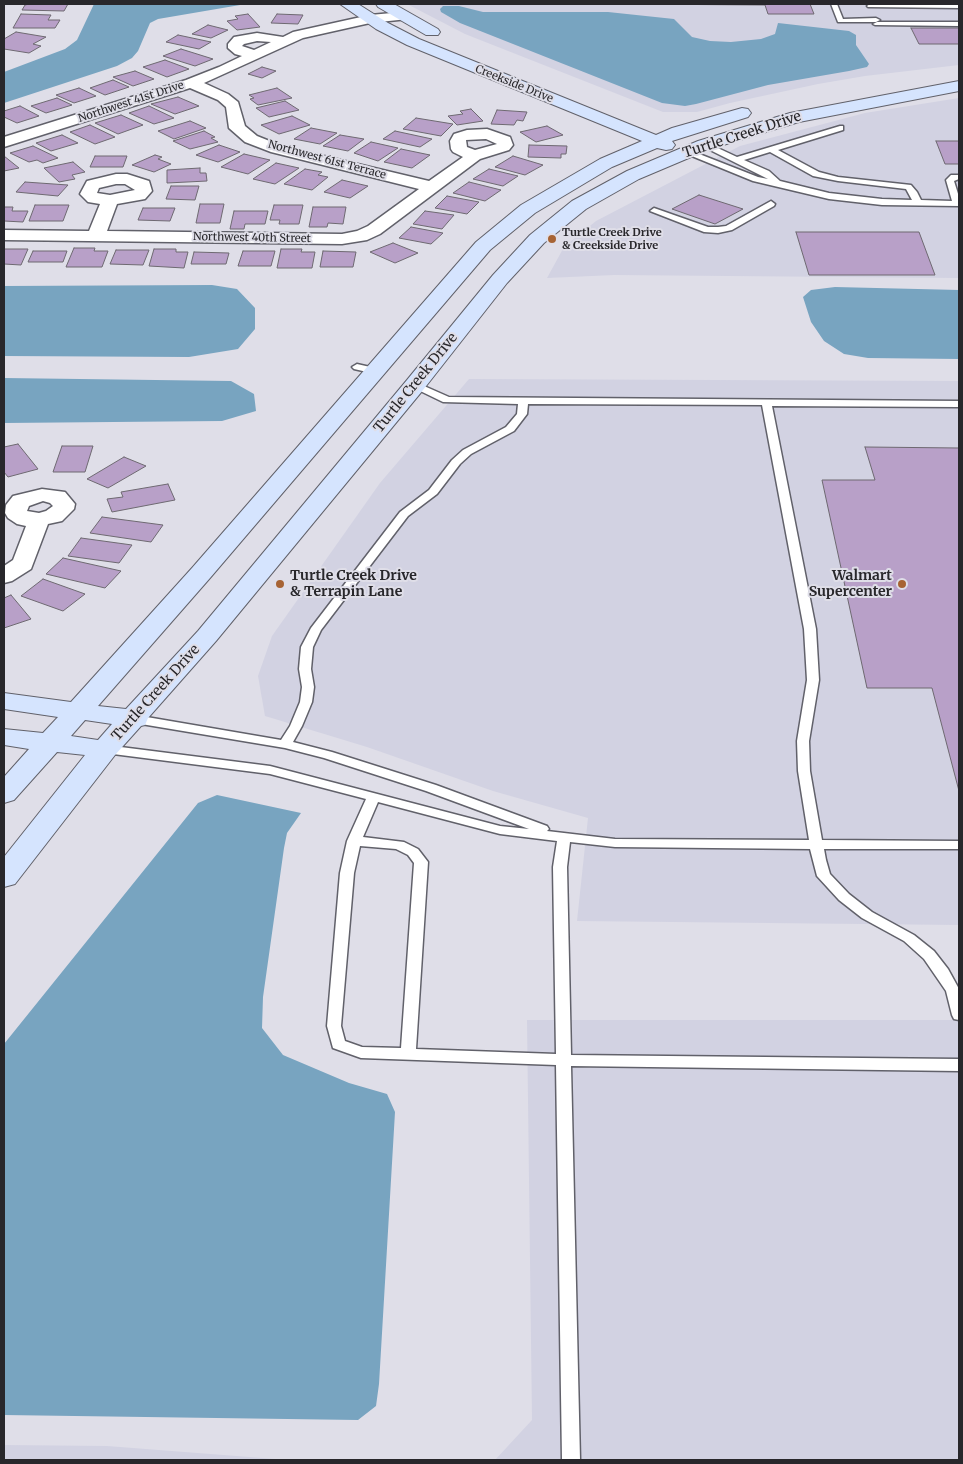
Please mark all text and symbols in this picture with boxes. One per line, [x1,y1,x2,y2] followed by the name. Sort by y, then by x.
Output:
[473,62,555,106] street label: Creekside Drive
[77,79,185,125] street label: Northwest 41st Drive
[681,108,803,162] street label: Turtle Creek Drive
[267,138,387,182] street label: Northwest 61st Terrace
[562,226,662,252] place label: Turtle Creek Drive & Creekside Drive
[193,230,311,246] street label: Northwest 40th Street
[546,233,558,245] marker: Turtle Creek Drive & Creekside Drive
[371,330,461,436] street label: Turtle Creek Drive
[290,568,417,600] place label: Turtle Creek Drive & Terrapin Lane
[809,568,892,600] place label: Walmart Supercenter
[274,578,286,590] marker: Turtle Creek Drive & Terrapin Lane
[896,578,908,590] marker: Walmart Supercenter
[108,642,204,744] street label: Turtle Creek Drive

